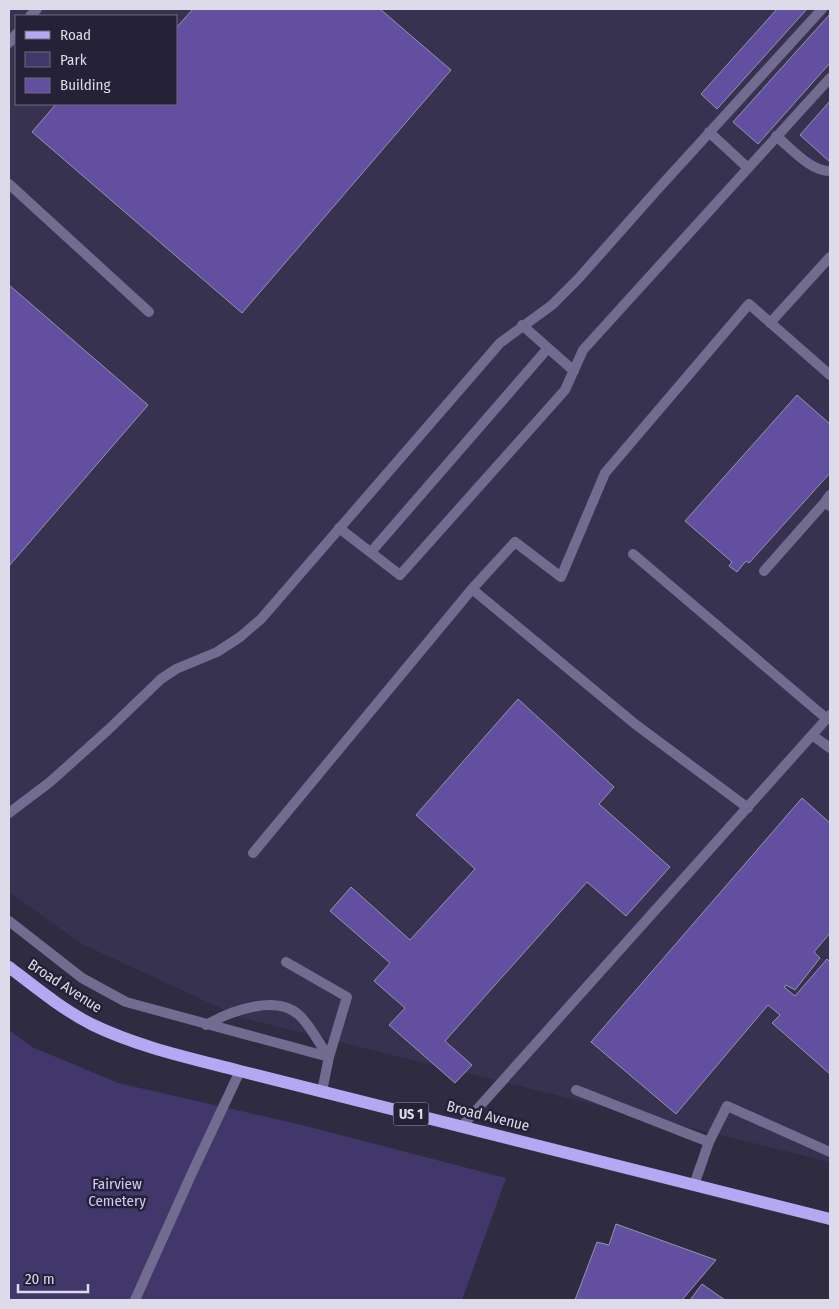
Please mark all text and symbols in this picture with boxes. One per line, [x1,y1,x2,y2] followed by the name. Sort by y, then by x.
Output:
[15,15,178,105] legend
[60,26,91,44] text: Road
[60,51,87,69] text: Park
[60,76,111,94] text: Building
[25,955,105,1017] street label: Broad Avenue
[445,1097,531,1135] street label: Broad Avenue
[394,1102,428,1126] road number: US 1
[88,1175,146,1210] park label: Fairview Cemetery
[18,1262,88,1294] scale bar
[25,1270,55,1288] text: 20 m

